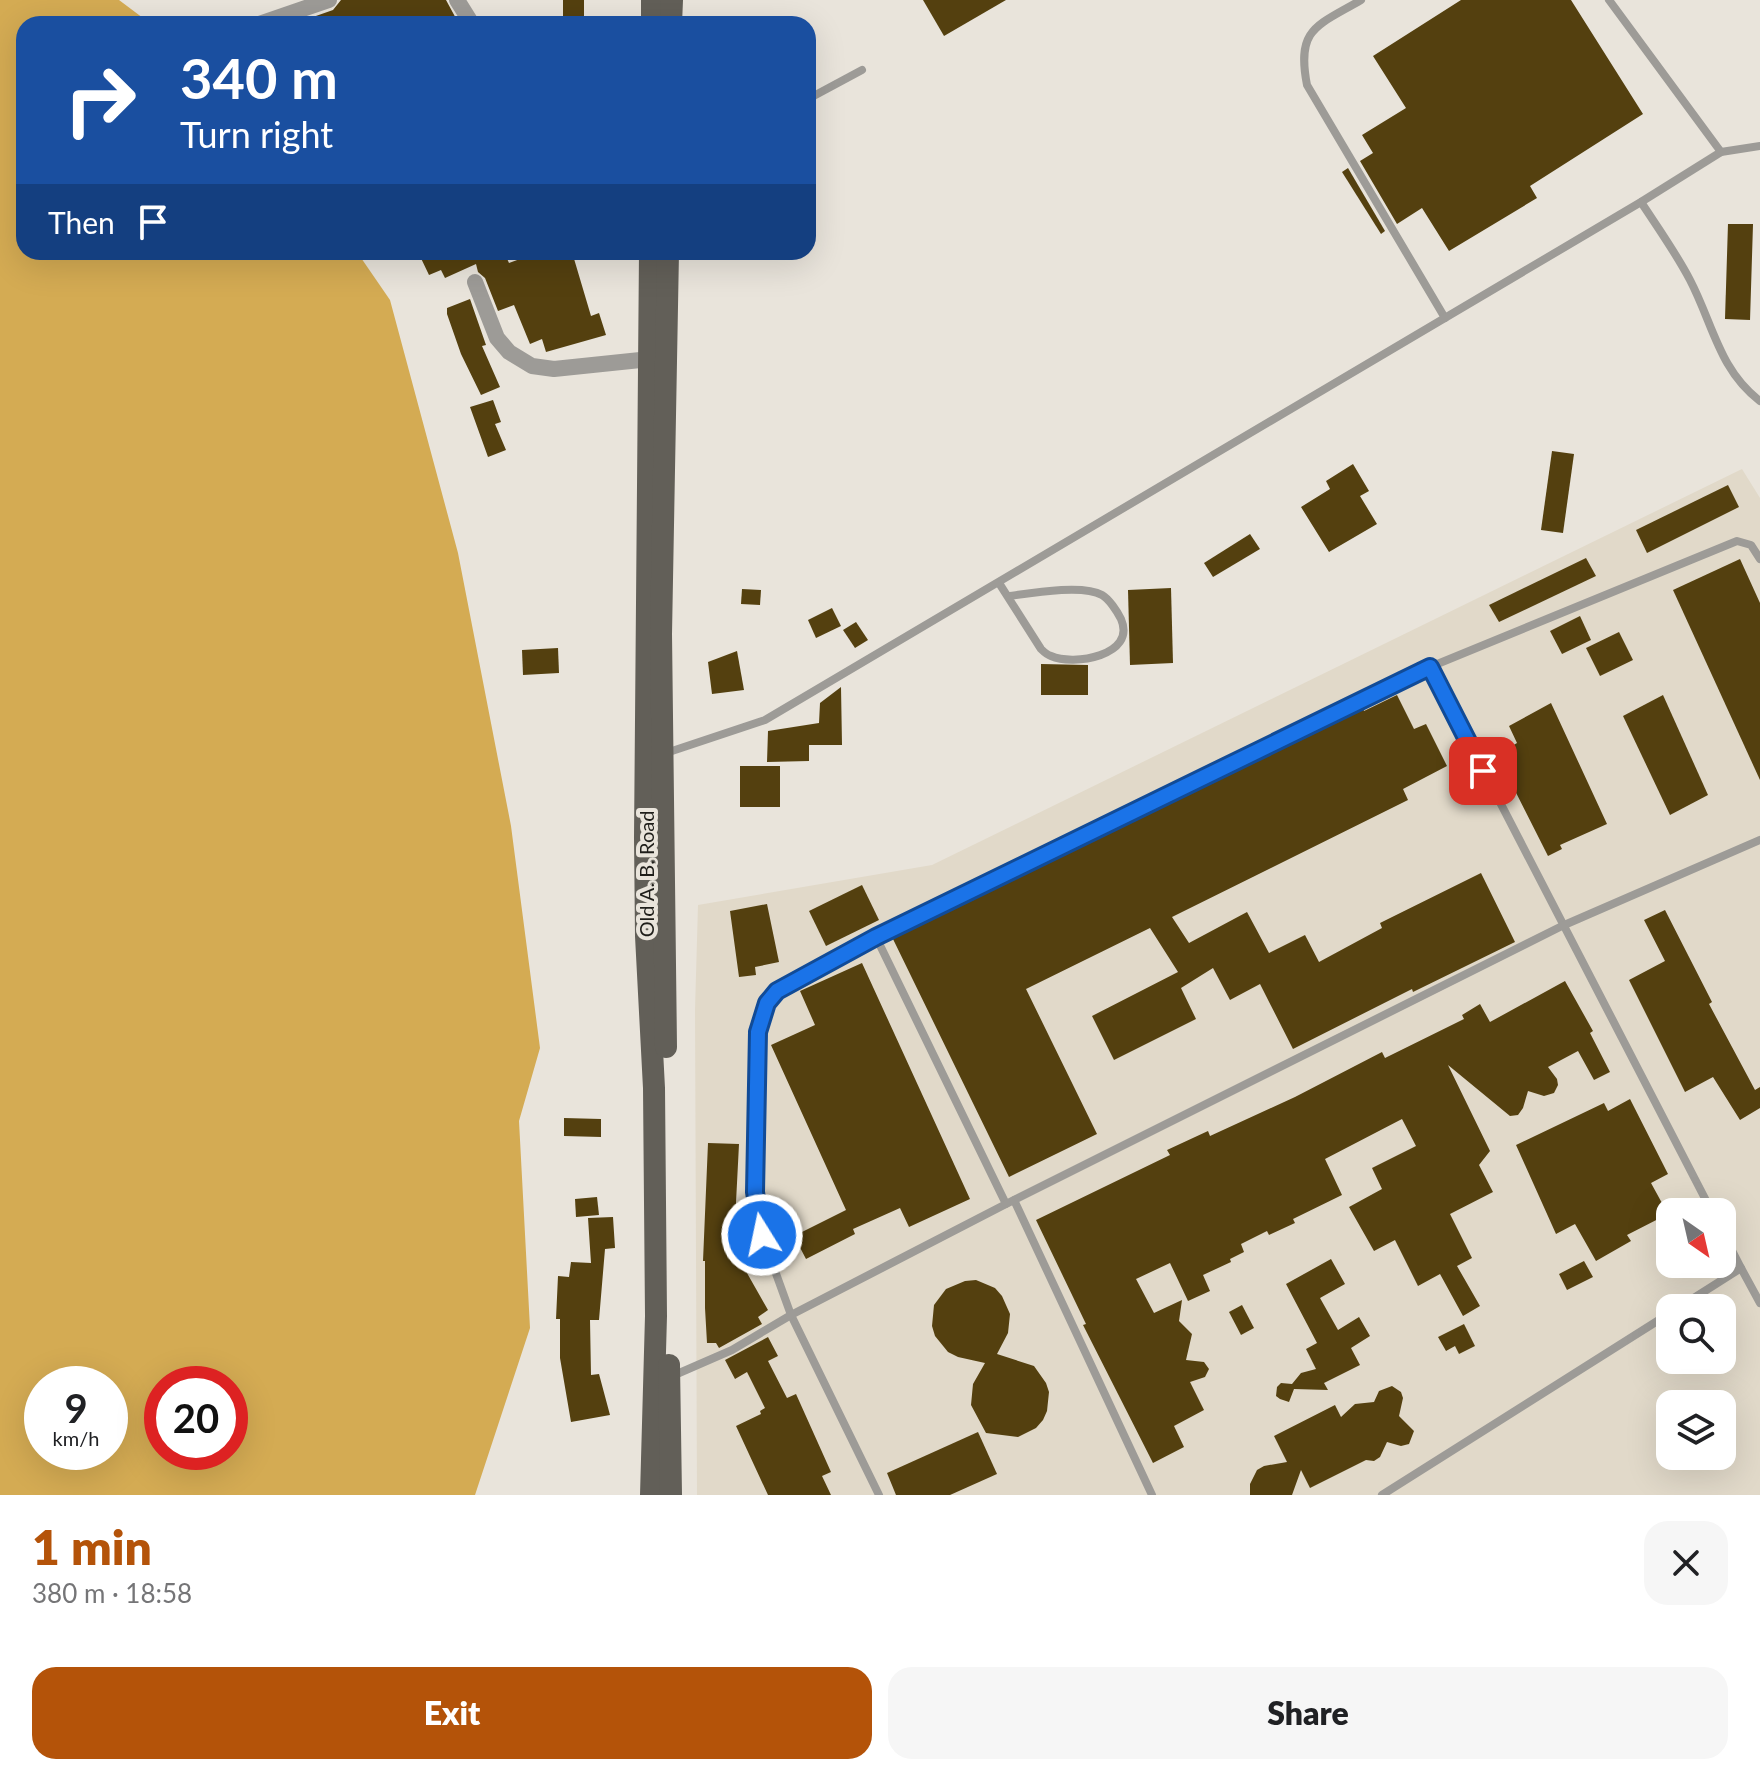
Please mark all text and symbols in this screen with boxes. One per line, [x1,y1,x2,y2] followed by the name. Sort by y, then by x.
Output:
[180,44,338,111] text: 340 m
[48,48,152,152] icon: right
[180,112,333,156] text: Turn right
[131,200,175,244] icon: arrive
[48,204,115,240] text: Then
[1449,737,1517,805] pin
[1461,749,1505,793] icon: arrive
[634,811,658,937] street label: Old A. B. Road
[720,1193,804,1277] position arrow
[1656,1198,1736,1278] north arrow
[1656,1198,1736,1470] map controls
[1656,1294,1736,1374] button: search
[144,1366,248,1470] speed limit sign: 20
[64,1384,88,1432] text: 9
[1656,1390,1736,1470] button: layers
[53,1426,99,1450] text: km/h
[32,1518,152,1575] text: 1 min
[1644,1521,1728,1605] button: close
[32,1577,192,1609] text: 380 m · 18:58
[32,1667,872,1759] button: Exit
[888,1667,1728,1759] button: Share

